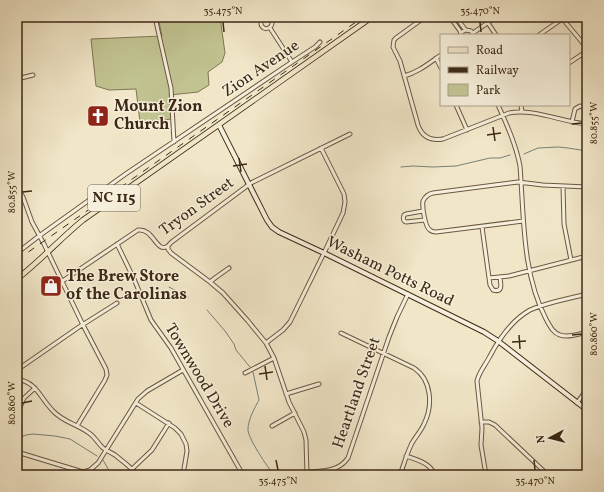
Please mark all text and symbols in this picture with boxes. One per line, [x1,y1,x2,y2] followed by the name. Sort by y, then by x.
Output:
[203,4,243,18] text: 35.475°N
[460,4,500,18] text: 35.470°N
[440,34,570,106] legend
[218,35,304,103] street label: Zion Avenue
[476,43,503,59] text: Road
[476,63,519,79] text: Railway
[476,83,501,99] text: Park
[114,96,203,136] place label: Mount Zion Church
[587,102,601,144] text: 80.855°W
[85,103,111,129] church icon: Mount Zion Church
[5,171,19,213] text: 80.855°W
[155,172,239,242] street label: Tryon Street
[88,185,140,211] road number: NC 115
[323,232,457,312] street label: Washam Potts Road
[66,266,187,306] place label: The Brew Store of the Carolinas
[38,273,64,299] shop icon: The Brew Store of the Carolinas
[587,312,601,356] text: 80.860°W
[159,320,239,432] street label: Townwood Drive
[328,334,386,452] street label: Heartland Street
[5,381,19,425] text: 80.860°W
[530,418,570,458] north arrow
[534,434,549,444] text: N
[258,474,298,488] text: 35.475°N
[515,474,555,488] text: 35.470°N

